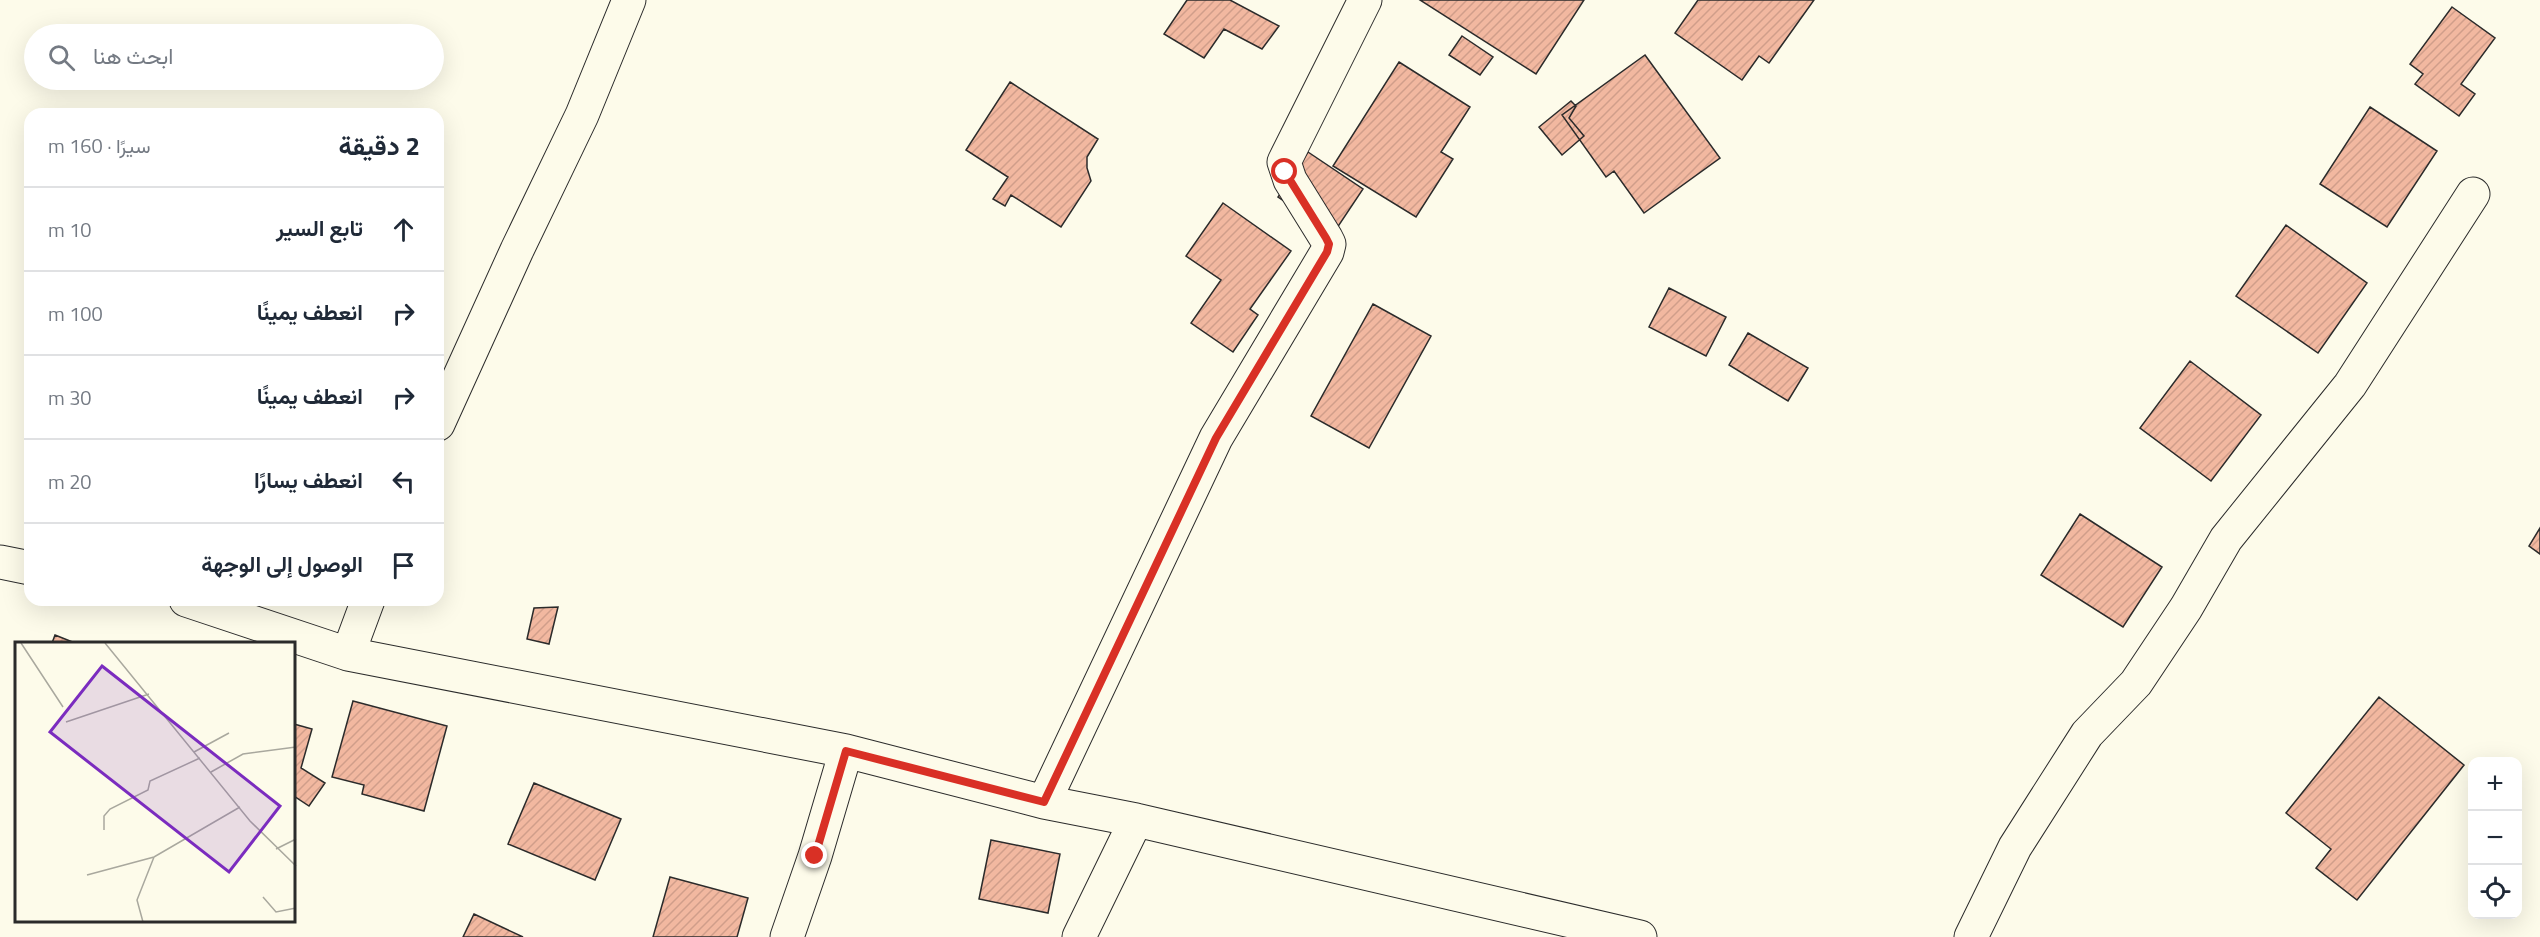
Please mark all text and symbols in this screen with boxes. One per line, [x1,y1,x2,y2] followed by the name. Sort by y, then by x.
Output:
[24,24,444,90] search box
[93,39,173,73] text: ابحث هنا
[45,41,78,74] icon: search
[338,126,420,165] text: 2 دقيقة
[48,130,151,161] text: سيرًا · 160 m
[1271,158,1297,184] route start
[276,211,363,245] text: تابع السير
[387,213,420,246] icon: ahead
[48,214,92,245] text: 10 m
[257,295,363,329] text: انعطف يمينًا
[387,297,420,330] icon: right
[48,298,103,329] text: 100 m
[257,379,363,413] text: انعطف يمينًا
[387,381,420,414] icon: right
[48,382,92,413] text: 30 m
[254,463,363,497] text: انعطف يسارًا
[387,465,420,498] icon: left
[48,466,92,497] text: 20 m
[201,547,363,581] text: الوصول إلى الوجهة
[387,549,420,582] icon: arrive
[15,642,296,922] inset map
[2468,757,2522,919] map controls
[2468,757,2522,811] button: +
[2468,811,2522,865] button: −
[801,842,827,868] route end
[2468,865,2522,919] button: locate

